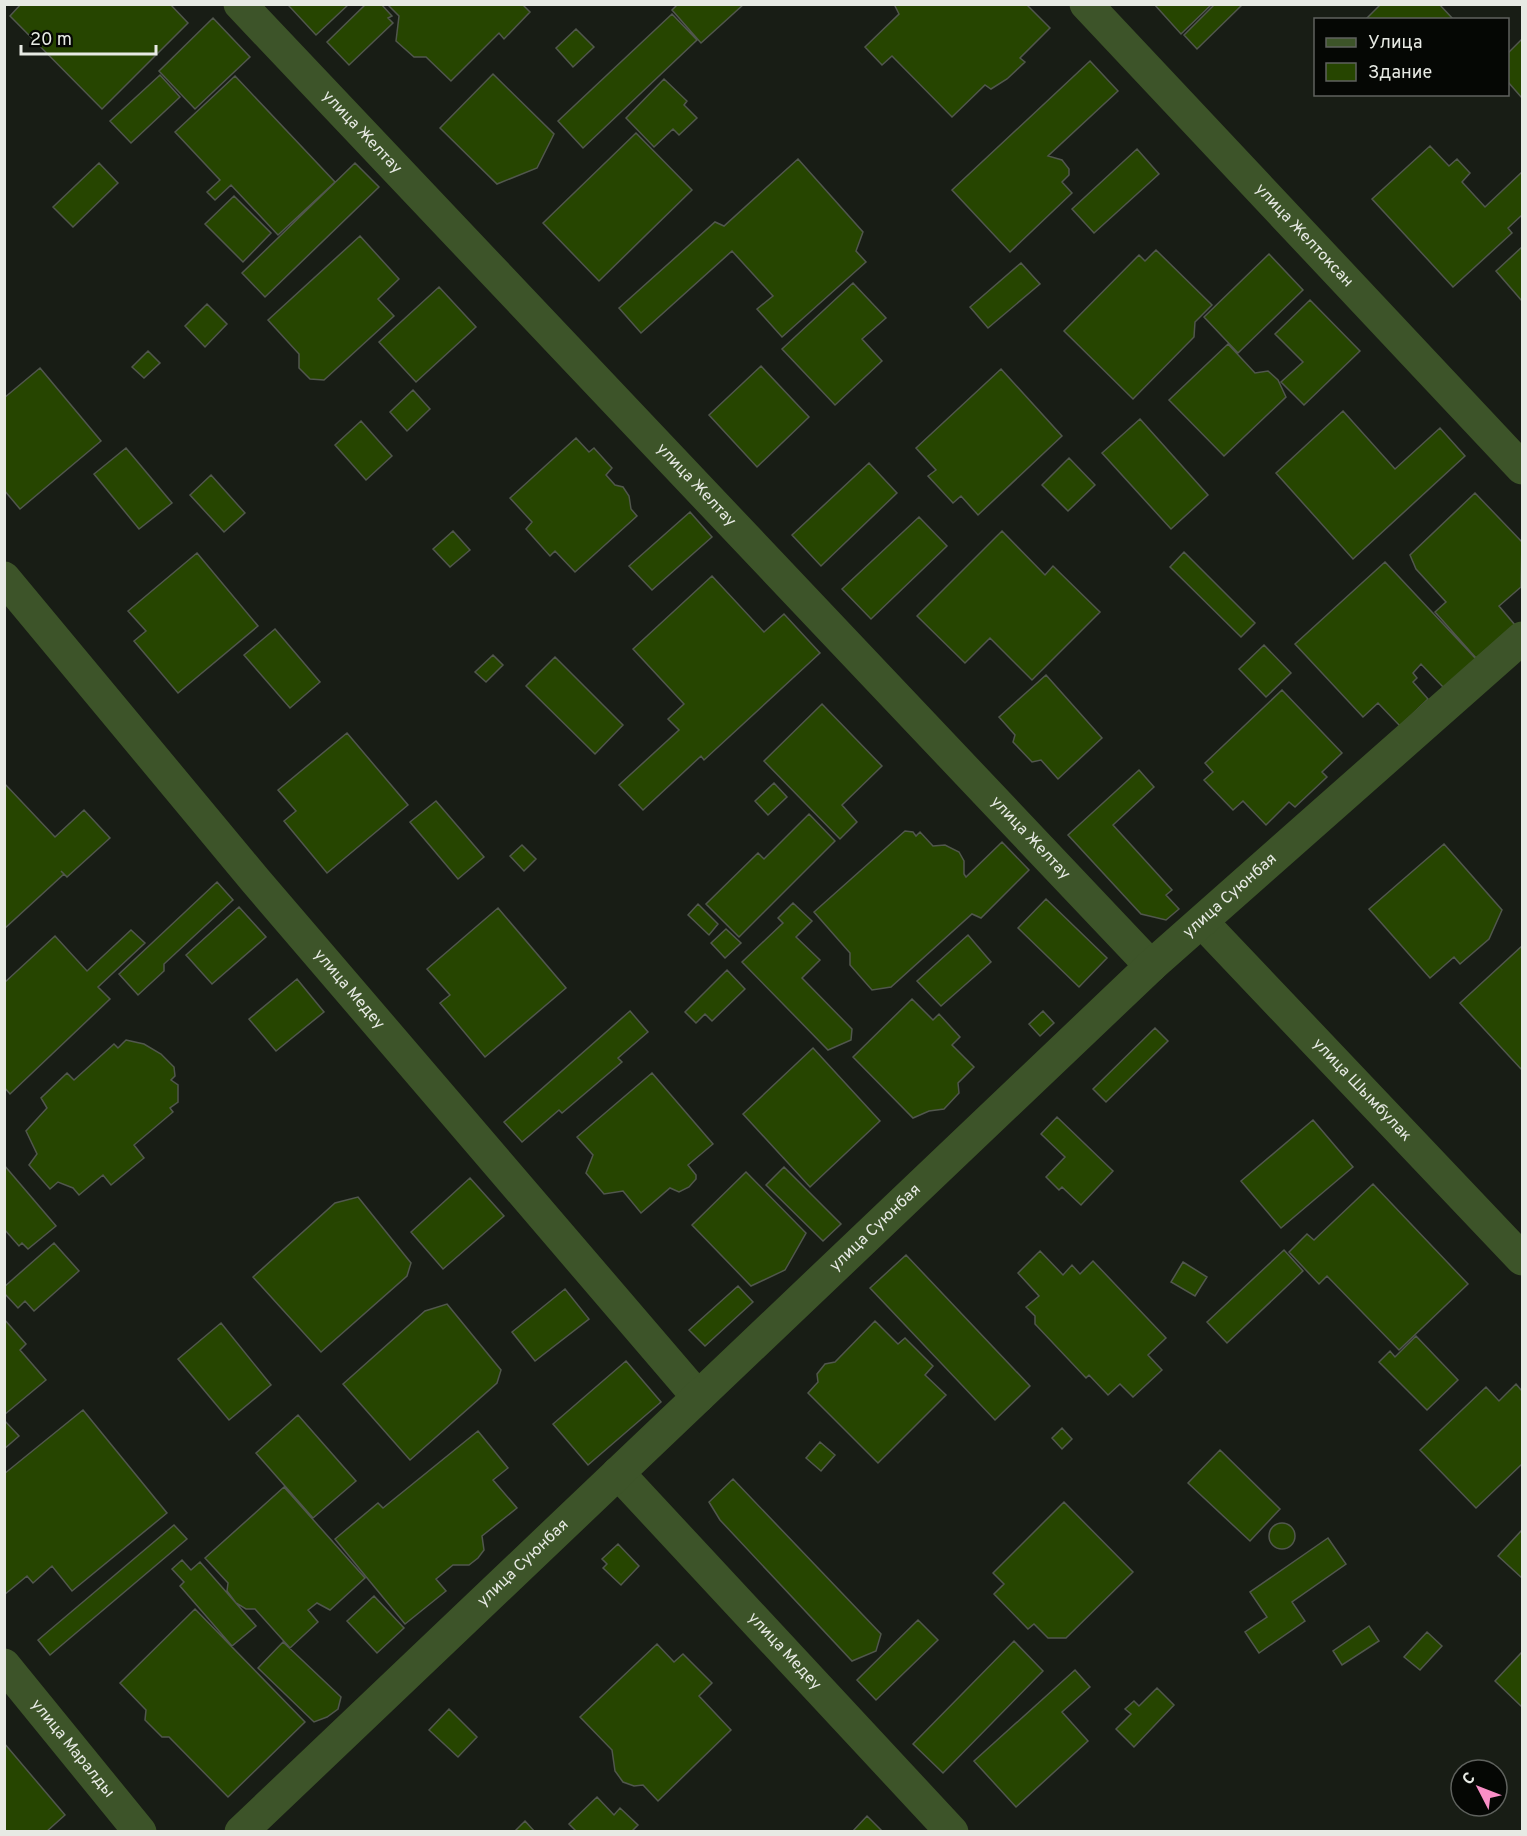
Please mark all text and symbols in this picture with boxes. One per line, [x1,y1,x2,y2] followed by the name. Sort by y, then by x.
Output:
[21,18,156,56] scale bar
[1314,18,1509,96] legend
[30,29,72,52] text: 20 m
[1368,32,1422,55] text: Улица
[1368,62,1432,85] text: Здание
[317,87,406,178] street label: улица Желтау
[1250,180,1357,292] street label: улица Желтоксан
[652,440,740,531] street label: улица Желтау
[986,792,1074,884] street label: улица Желтау
[1179,849,1281,943] street label: улица Суюнбая
[309,945,389,1034] street label: улица Медеу
[1308,1034,1416,1146] street label: улица Шымбулак
[826,1180,925,1276] street label: улица Суюнбая
[474,1515,573,1611] street label: улица Суюнбая
[743,1609,825,1695] street label: улица Медеу
[26,1695,118,1802] street label: улица Маралды
[1449,1758,1509,1818] north arrow
[1458,1769,1480,1790] text: С

